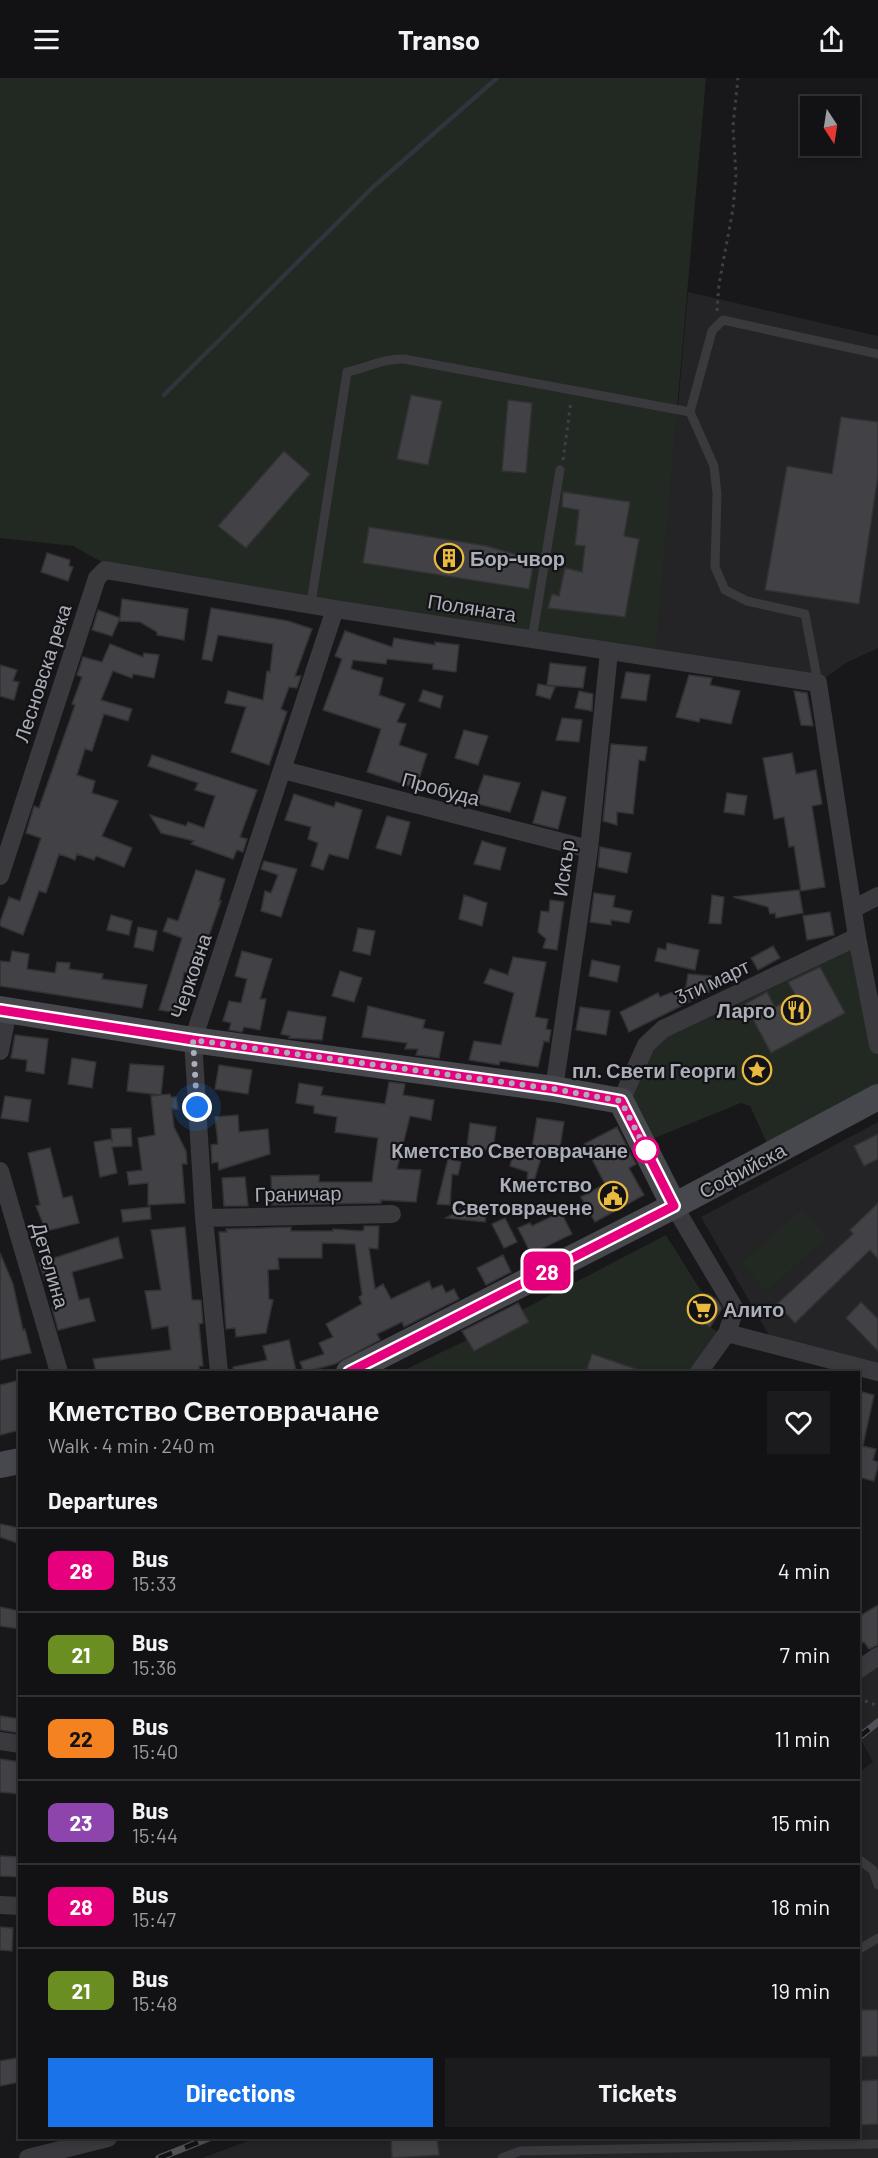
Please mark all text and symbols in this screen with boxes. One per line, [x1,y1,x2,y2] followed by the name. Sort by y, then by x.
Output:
[30,23,63,56] icon: menu
[398,23,480,55] text: Transo
[815,23,848,56] icon: share
[800,96,860,156] north arrow
[800,96,860,156] map controls
[433,542,465,574] building icon: Бор-чвор
[470,546,565,570] place label: Бор-чвор
[426,588,519,626] street label: Поляната
[8,600,76,745] street label: Лесновска река
[399,766,483,810] street label: Пробуда
[547,838,579,898] street label: Искър
[164,929,216,1022] street label: Черковна
[671,953,753,1009] street label: 3ти март
[780,994,812,1026] restaurant icon: Ларго
[717,998,775,1022] place label: Ларго
[741,1054,773,1086] place icon: пл. Свети Георги
[572,1058,736,1082] place label: пл. Свети Георги
[182,1092,212,1122] your location
[633,1137,659,1163] marker: Кметство Световрачане
[695,1137,790,1203] street label: Софийска
[391,1138,628,1162] place label: Кметство Световрачане
[452,1172,592,1219] place label: Кметство Световрачене
[254,1180,342,1206] street label: Граничар
[597,1180,629,1212] public building icon: Кметство Световрачене
[27,1219,75,1312] street label: Детелина
[520,1252,574,1290] line badge: 28
[535,1259,559,1284] text: 28
[686,1293,718,1325] supermarket icon: Алито
[723,1297,784,1321] place label: Алито
[767,1391,830,1454] button: heart
[48,1393,379,1427] text: Кметство Световрачане
[48,1433,215,1457] text: Walk · 4 min · 240 m
[48,1487,158,1513] text: Departures
[132,1545,169,1571] text: Bus
[778,1557,830,1583] text: 4 min
[69,1558,93,1583] text: 28
[132,1571,177,1595] text: 15:33
[132,1629,169,1655] text: Bus
[780,1641,830,1667] text: 7 min
[71,1642,91,1667] text: 21
[132,1655,177,1679] text: 15:36
[132,1713,169,1739] text: Bus
[774,1725,830,1751] text: 11 min
[69,1726,93,1751] text: 22
[132,1739,178,1763] text: 15:40
[132,1797,169,1823] text: Bus
[771,1809,830,1835] text: 15 min
[70,1810,92,1835] text: 23
[132,1823,178,1847] text: 15:44
[132,1881,169,1907] text: Bus
[771,1893,830,1919] text: 18 min
[69,1894,93,1919] text: 28
[132,1907,176,1931] text: 15:47
[132,1965,169,1991] text: Bus
[771,1977,830,2003] text: 19 min
[71,1978,91,2003] text: 21
[132,1991,178,2015] text: 15:48
[48,2058,433,2127] button: Directions
[445,2058,830,2127] button: Tickets

